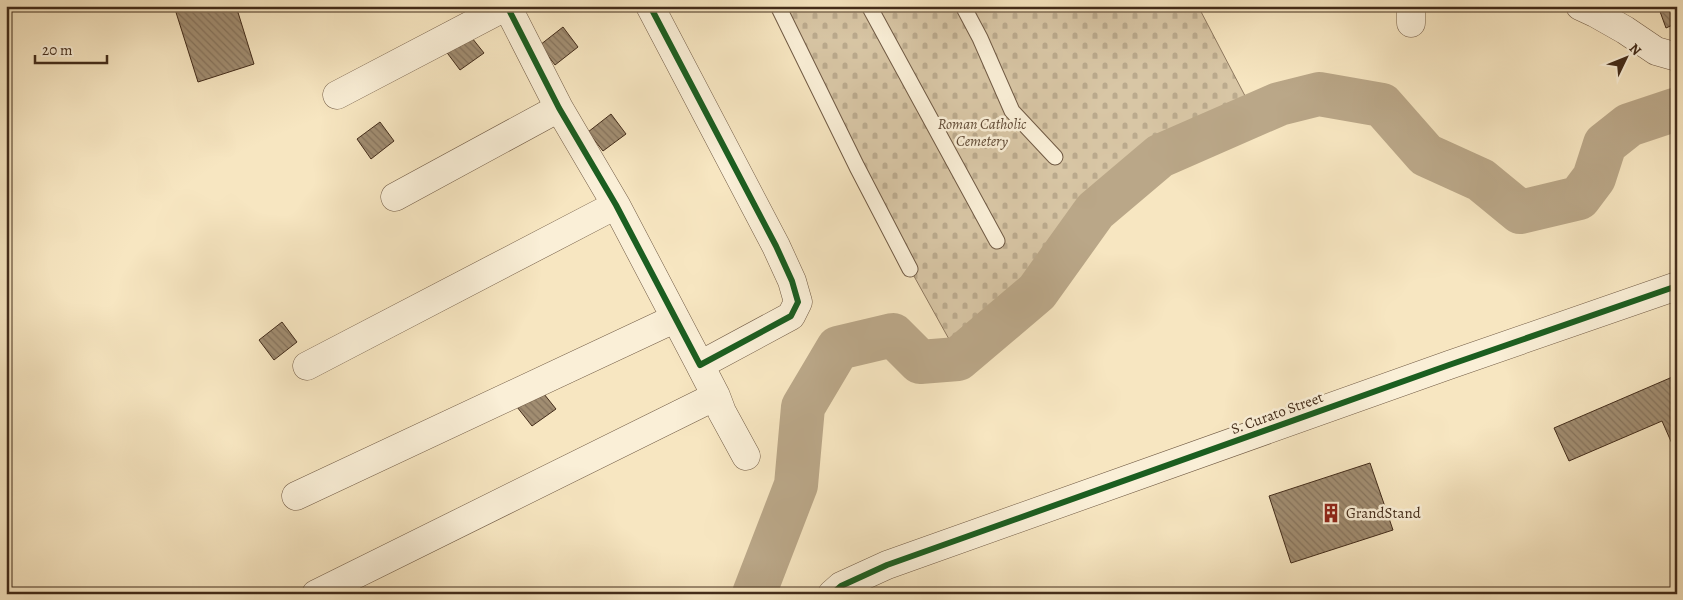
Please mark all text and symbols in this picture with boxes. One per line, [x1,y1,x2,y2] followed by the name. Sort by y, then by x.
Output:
[35,32,108,64] scale bar
[1600,32,1650,82] north arrow
[1625,39,1646,60] text: N
[42,40,73,60] text: 20 m
[938,114,1027,151] park label: Roman Catholic Cemetery
[1228,387,1326,439] street label: S. Curato Street
[1320,502,1342,524] building icon: GrandStand
[1346,503,1422,523] place label: GrandStand

